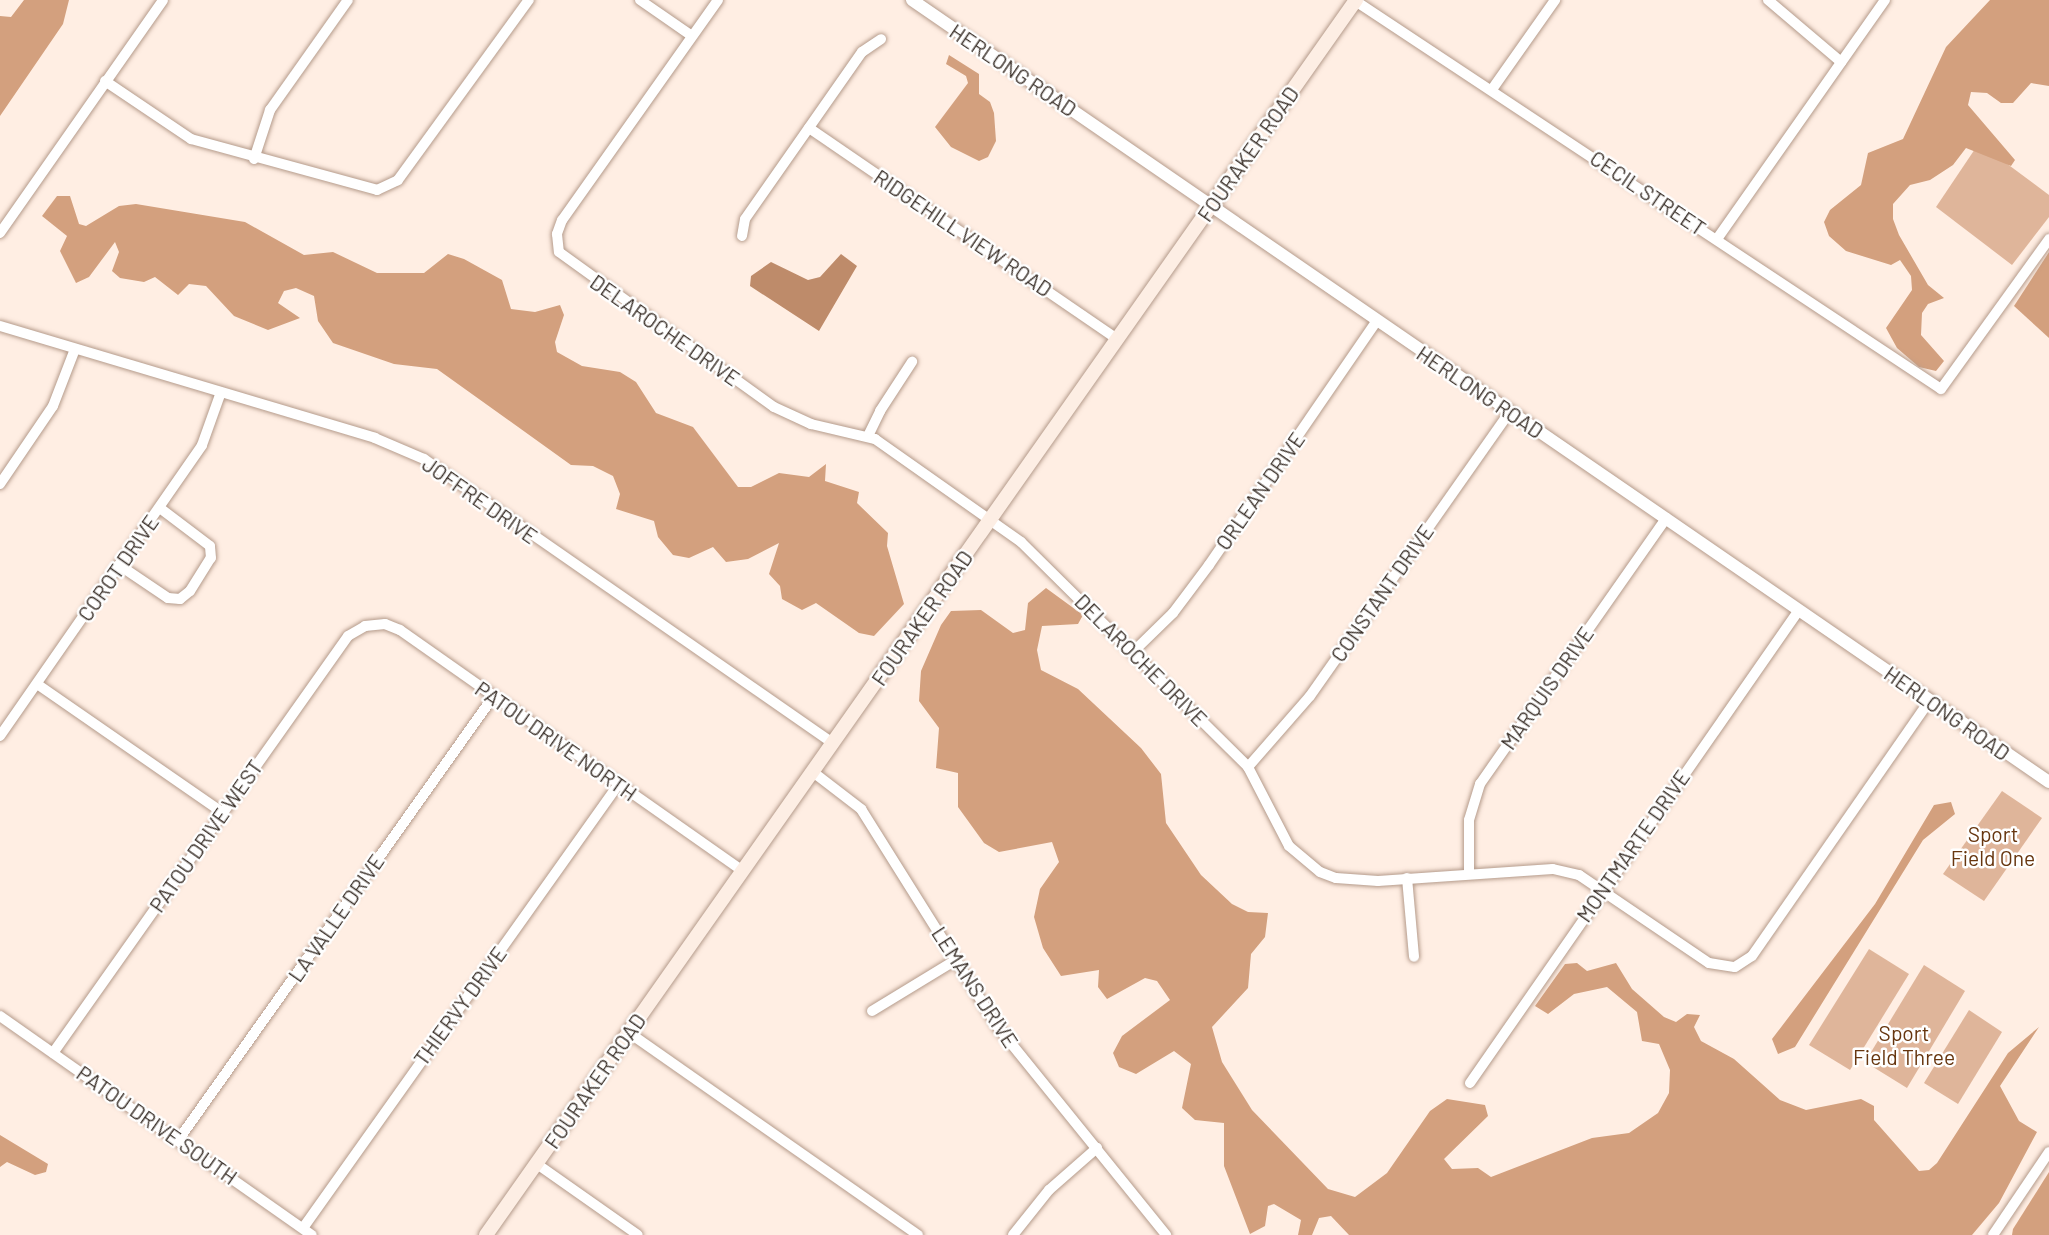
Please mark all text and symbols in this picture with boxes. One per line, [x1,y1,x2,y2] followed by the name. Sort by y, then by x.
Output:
[945,18,1081,122] street label: HERLONG ROAD
[1192,82,1304,226] street label: FOURAKER ROAD
[1586,145,1710,241] street label: CECIL STREET
[869,164,1057,302] street label: RIDGEHILL VIEW ROAD
[585,269,745,391] street label: DELAROCHE DRIVE
[1412,340,1548,444] street label: HERLONG ROAD
[1210,427,1310,555] street label: ORLEAN DRIVE
[418,451,542,549] street label: JOFFRE DRIVE
[72,510,164,626] street label: COROT DRIVE
[1325,520,1439,666] street label: CONSTANT DRIVE
[866,546,978,690] street label: FOURAKER ROAD
[1070,589,1212,731] street label: DELAROCHE DRIVE
[1495,622,1599,754] street label: MARQUIS DRIVE
[1880,660,2014,766] street label: HERLONG ROAD
[470,676,642,806] street label: PATOU DRIVE NORTH
[144,755,268,917] street label: PATOU DRIVE WEST
[1571,765,1695,927] street label: MONTMARTE DRIVE
[1951,821,2035,871] park label: Sport Field One
[283,849,389,987] street label: LA VALLE DRIVE
[927,922,1023,1052] street label: LEMANS DRIVE
[408,942,512,1070] street label: THIERVY DRIVE
[539,1009,651,1153] street label: FOURAKER ROAD
[1853,1020,1955,1070] park label: Sport Field Three
[72,1060,242,1190] street label: PATOU DRIVE SOUTH

